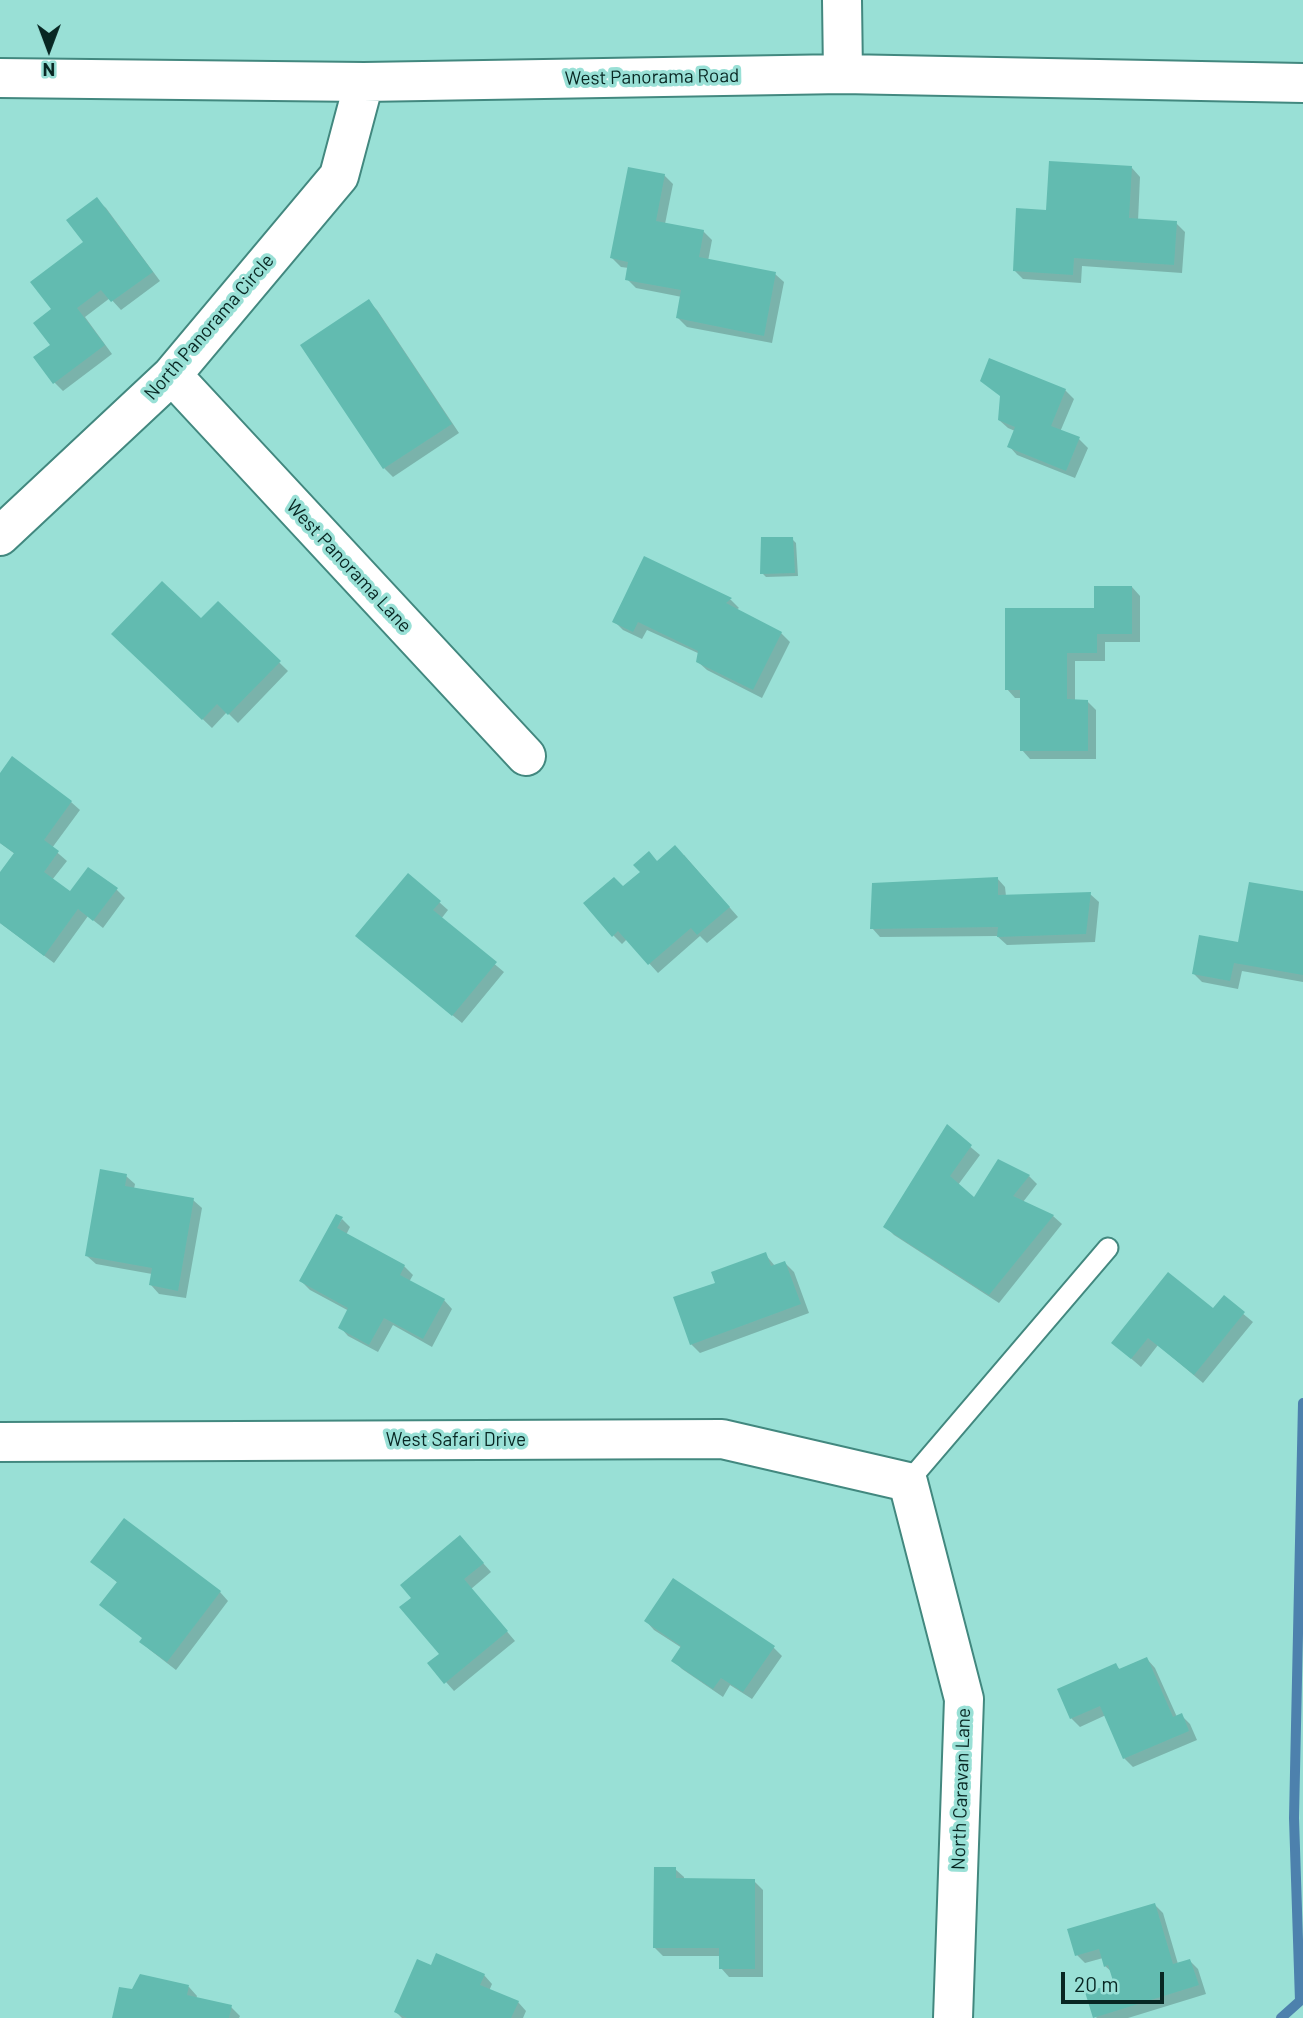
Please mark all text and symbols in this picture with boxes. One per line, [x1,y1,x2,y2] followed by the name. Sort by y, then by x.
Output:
[14,14,84,84] north arrow
[43,59,55,82] text: N
[564,64,740,90] street label: West Panorama Road
[139,249,279,405] street label: North Panorama Circle
[282,495,416,637] street label: West Panorama Lane
[386,1429,526,1451] street label: West Safari Drive
[947,1708,975,1870] street label: North Caravan Lane
[1065,1958,1168,2002] scale bar
[1074,1971,1119,1996] text: 20 m

